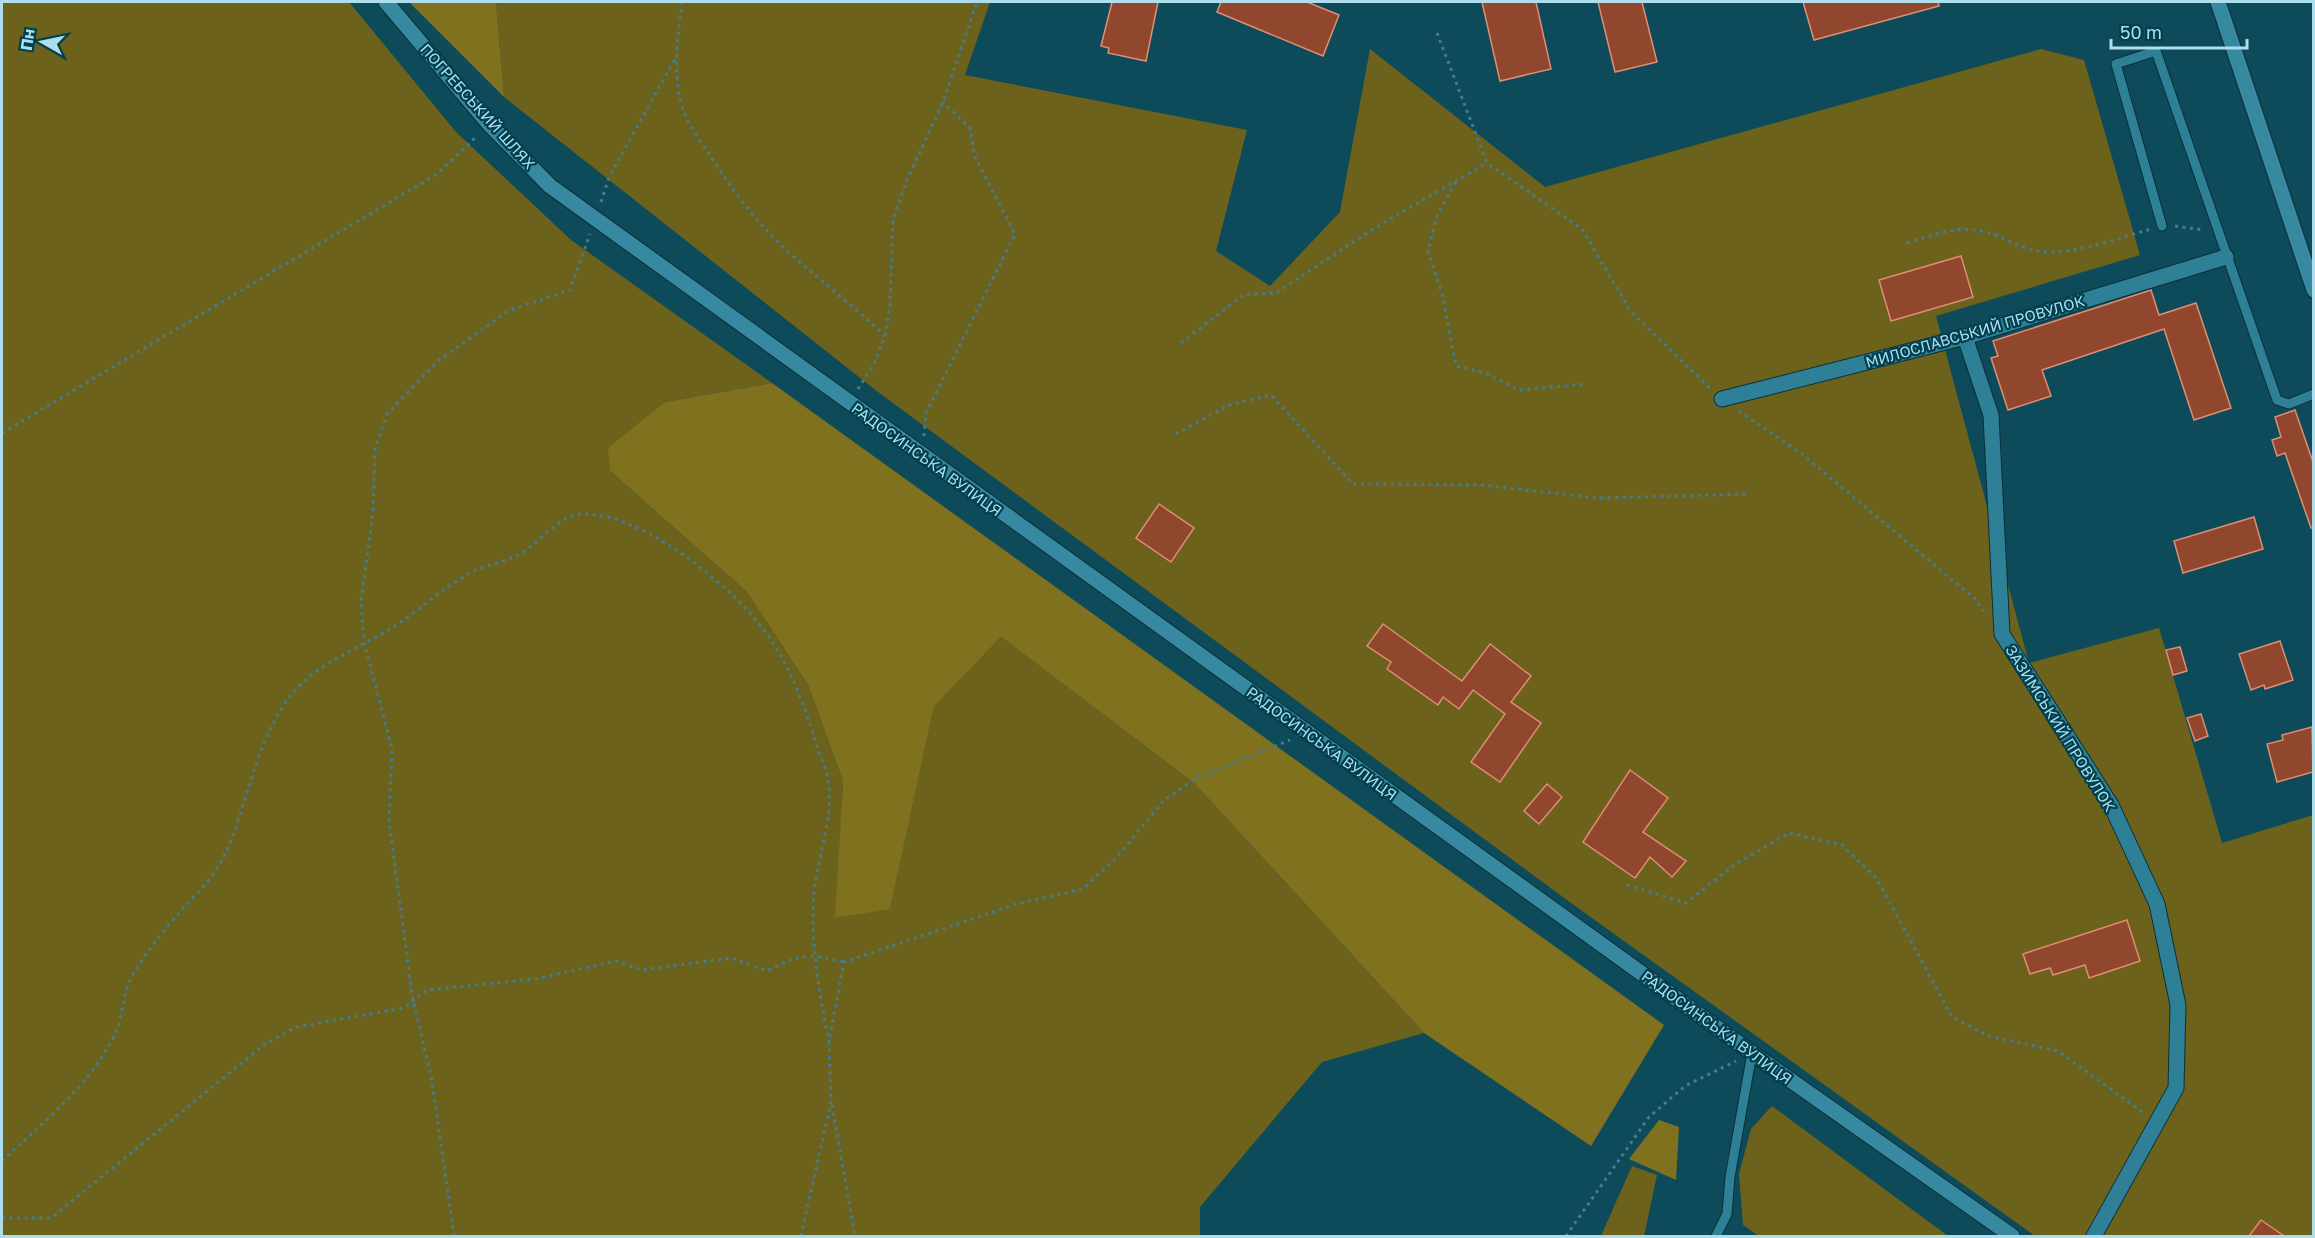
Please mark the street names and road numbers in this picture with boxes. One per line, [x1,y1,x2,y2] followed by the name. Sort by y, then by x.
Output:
[417,40,539,172] street label: ПОГРЕБСЬКИЙ ШЛЯХ
[1863,291,2087,371] street label: МИЛОСЛАВСЬКИЙ ПРОВУЛОК
[848,398,1006,520] street label: РАДОСИНСЬКА ВУЛИЦЯ
[2002,641,2120,815] street label: ЗАЗИМСЬКИЙ ПРОВУЛОК
[1243,682,1401,804] street label: РАДОСИНСЬКА ВУЛИЦЯ
[1638,966,1796,1088] street label: РАДОСИНСЬКА ВУЛИЦЯ

